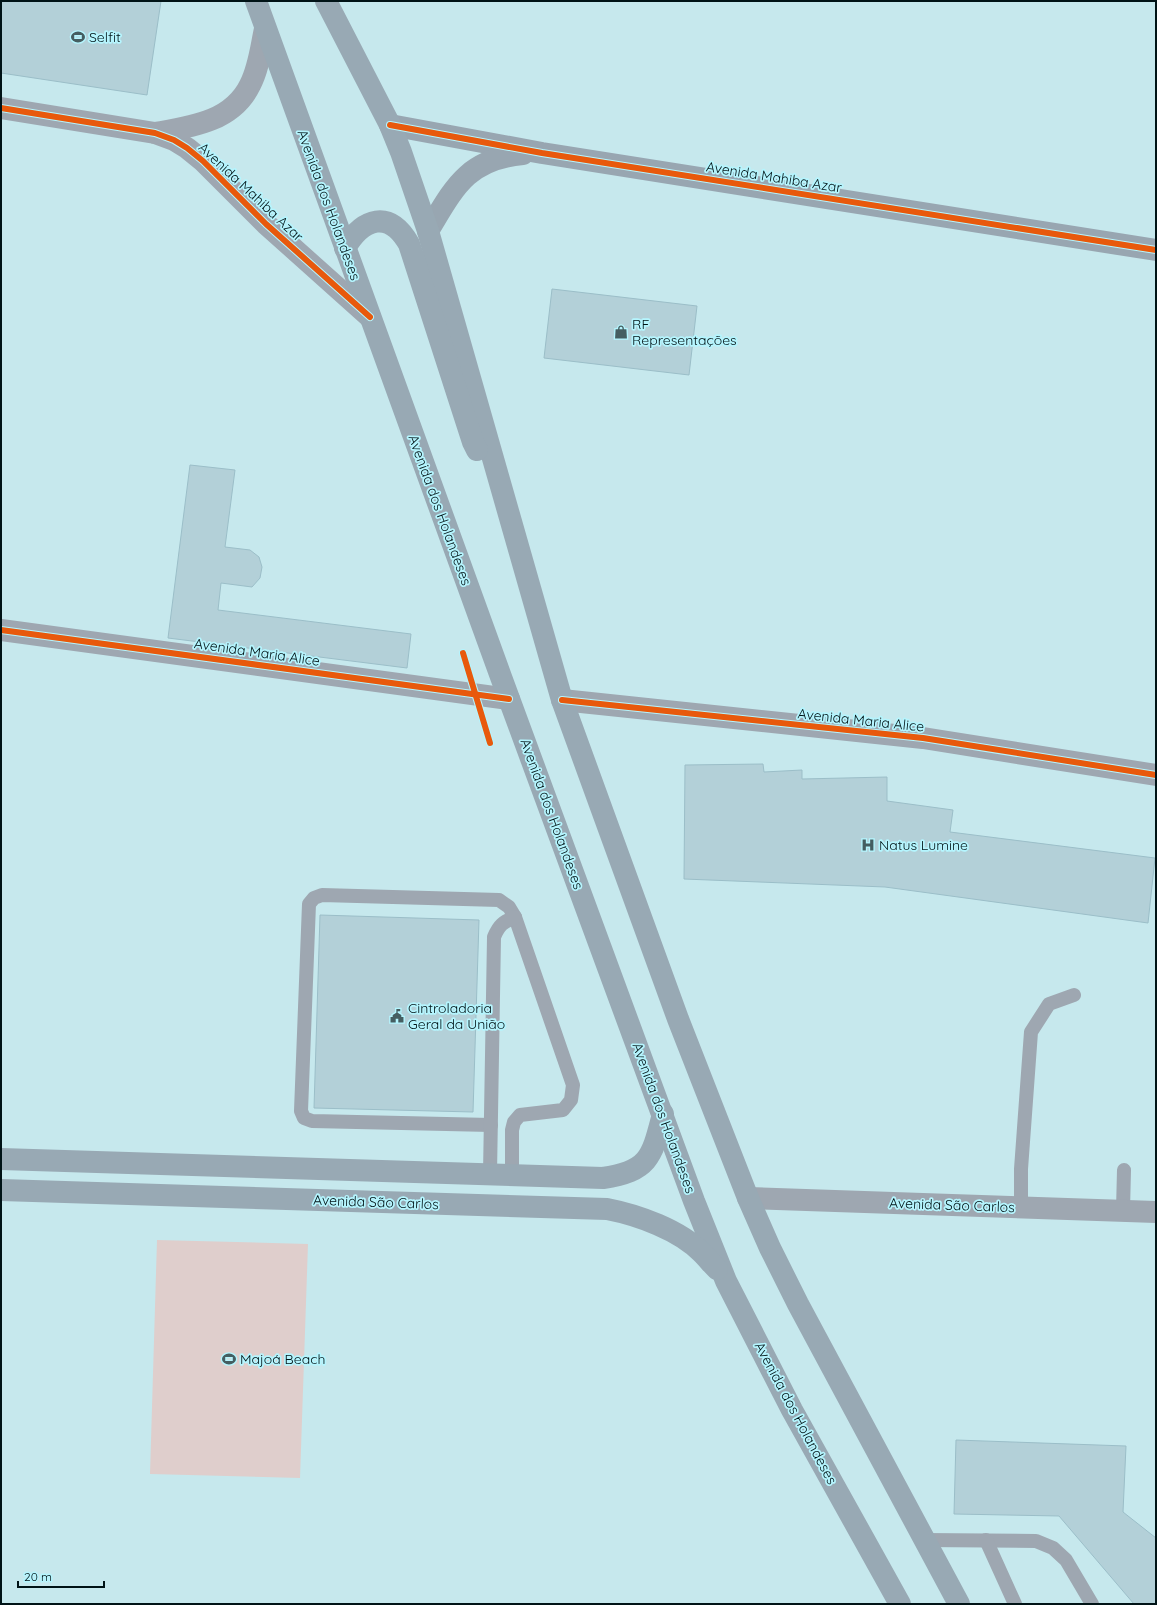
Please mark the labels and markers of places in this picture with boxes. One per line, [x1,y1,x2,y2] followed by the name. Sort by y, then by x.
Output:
[89,28,121,46] place label: Selfit
[70,29,86,45] sports icon: Selfit
[632,315,737,349] place label: RF Representações
[613,324,629,340] shop icon: RF Representações
[879,836,968,854] place label: Natus Lumine
[860,837,876,853] hospital icon: Natus Lumine
[408,999,505,1033] place label: Cintroladoria Geral da União
[389,1008,405,1024] public building icon: Cintroladoria Geral da União
[240,1350,325,1368] place label: Majoá Beach
[221,1351,237,1367] sports icon: Majoá Beach

